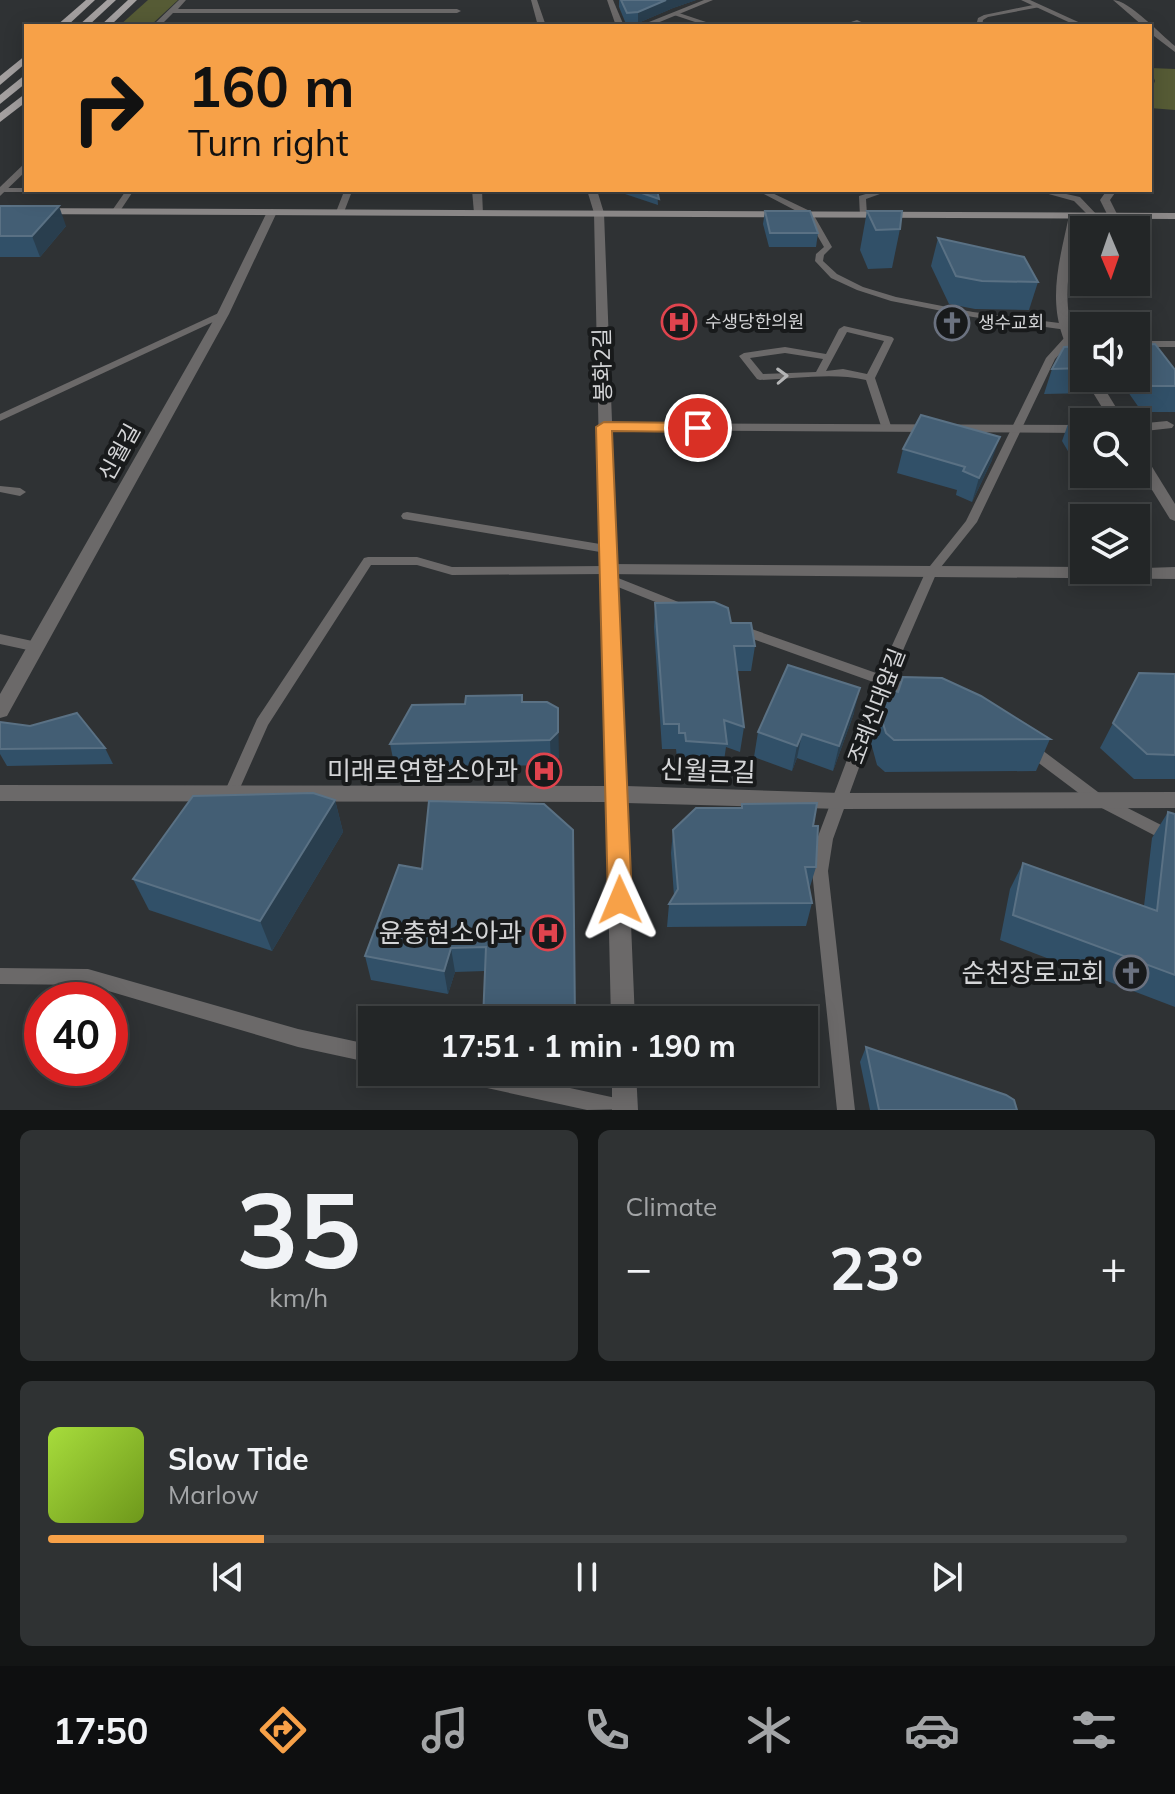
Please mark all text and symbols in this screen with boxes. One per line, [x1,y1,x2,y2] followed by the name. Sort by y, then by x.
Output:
[188,51,355,121] text: 160 m
[56,56,160,160] icon: right
[188,120,349,165] text: Turn right
[1070,216,1150,296] north arrow
[1070,216,1150,584] map controls
[660,303,698,341] hospital icon: 수생당한의원
[933,304,971,342] church icon: 생수교회
[705,310,804,333] place label: 수생당한의원
[978,311,1044,334] place label: 생수교회
[1070,312,1150,392] button: sound
[587,328,617,402] street label: 봉화2길
[776,367,789,384] one-way arrow
[664,394,732,462] pin
[676,406,720,450] icon: arrive
[1070,408,1150,488] button: search
[92,419,146,485] street label: 신월길
[1070,504,1150,584] button: layers
[841,644,911,768] street label: 조례신대앞길
[525,752,563,790] hospital icon: 미래로연합소아과
[660,752,756,789] street label: 신월큰길
[327,754,518,787] place label: 미래로연합소아과
[578,858,662,942] position arrow
[529,914,567,952] hospital icon: 윤충현소아과
[378,916,522,949] place label: 윤충현소아과
[1112,954,1150,992] church icon: 순천장로교회
[961,956,1105,989] place label: 순천장로교회
[24,982,128,1086] speed limit sign: 40
[440,1027,736,1065] text: 17:51 · 1 min · 190 m
[236,1163,361,1294] text: 35
[626,1190,717,1223] text: Climate
[829,1230,924,1305] text: 23°
[626,1240,652,1295] text: −
[1101,1240,1127,1295] text: +
[269,1281,328,1314] text: km/h
[168,1440,309,1478] text: Slow Tide
[168,1478,259,1511] text: Marlow
[206,1555,250,1599] icon: previous
[565,1555,609,1599] icon: pause
[925,1555,969,1599] icon: next
[255,1702,311,1758] icon: directions
[417,1702,473,1758] icon: music
[579,1702,635,1758] icon: phone
[741,1702,797,1758] icon: climate
[904,1702,960,1758] icon: car
[1066,1702,1122,1758] icon: filters
[53,1708,148,1753] text: 17:50

